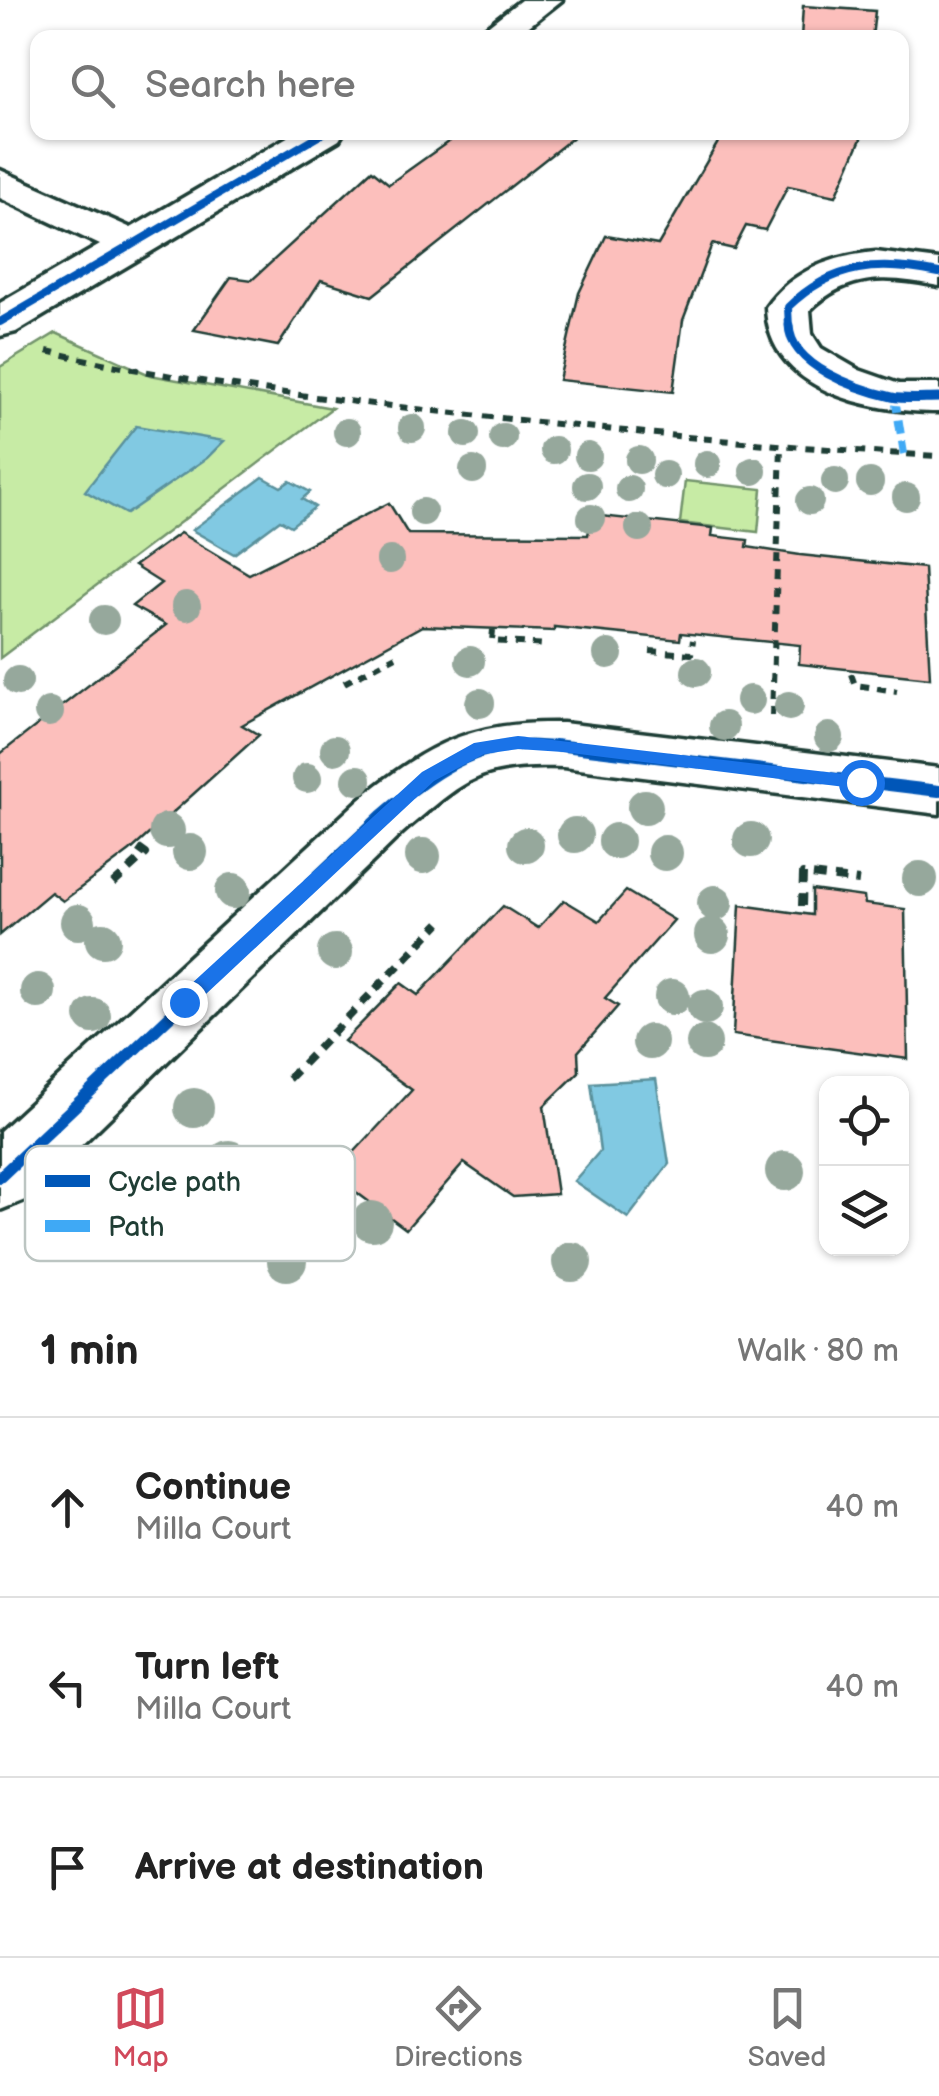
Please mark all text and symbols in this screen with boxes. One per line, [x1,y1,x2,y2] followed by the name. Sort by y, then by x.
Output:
[30,30,909,140] search box
[65,58,120,113] icon: search
[145,63,356,108] text: Search here
[839,760,885,806] route start
[162,980,208,1026] route end
[819,1076,909,1256] map controls
[819,1076,909,1166] button: locate
[25,1146,355,1261] legend
[108,1166,241,1199] text: Cycle path
[819,1166,909,1256] button: layers
[108,1211,164,1244] text: Path
[40,1326,139,1377] text: 1 min
[737,1332,899,1371] text: Walk · 80 m
[135,1465,291,1510] text: Continue
[40,1480,95,1535] icon: ahead
[826,1488,899,1527] text: 40 m
[135,1510,291,1549] text: Milla Court
[135,1645,279,1690] text: Turn left
[40,1660,95,1715] icon: left
[826,1668,899,1707] text: 40 m
[135,1690,291,1729] text: Milla Court
[40,1840,95,1895] icon: arrive
[135,1845,484,1890] text: Arrive at destination
[113,1981,169,2074] tab: Map
[394,1981,523,2074] tab: Directions
[748,1981,826,2074] tab: Saved

